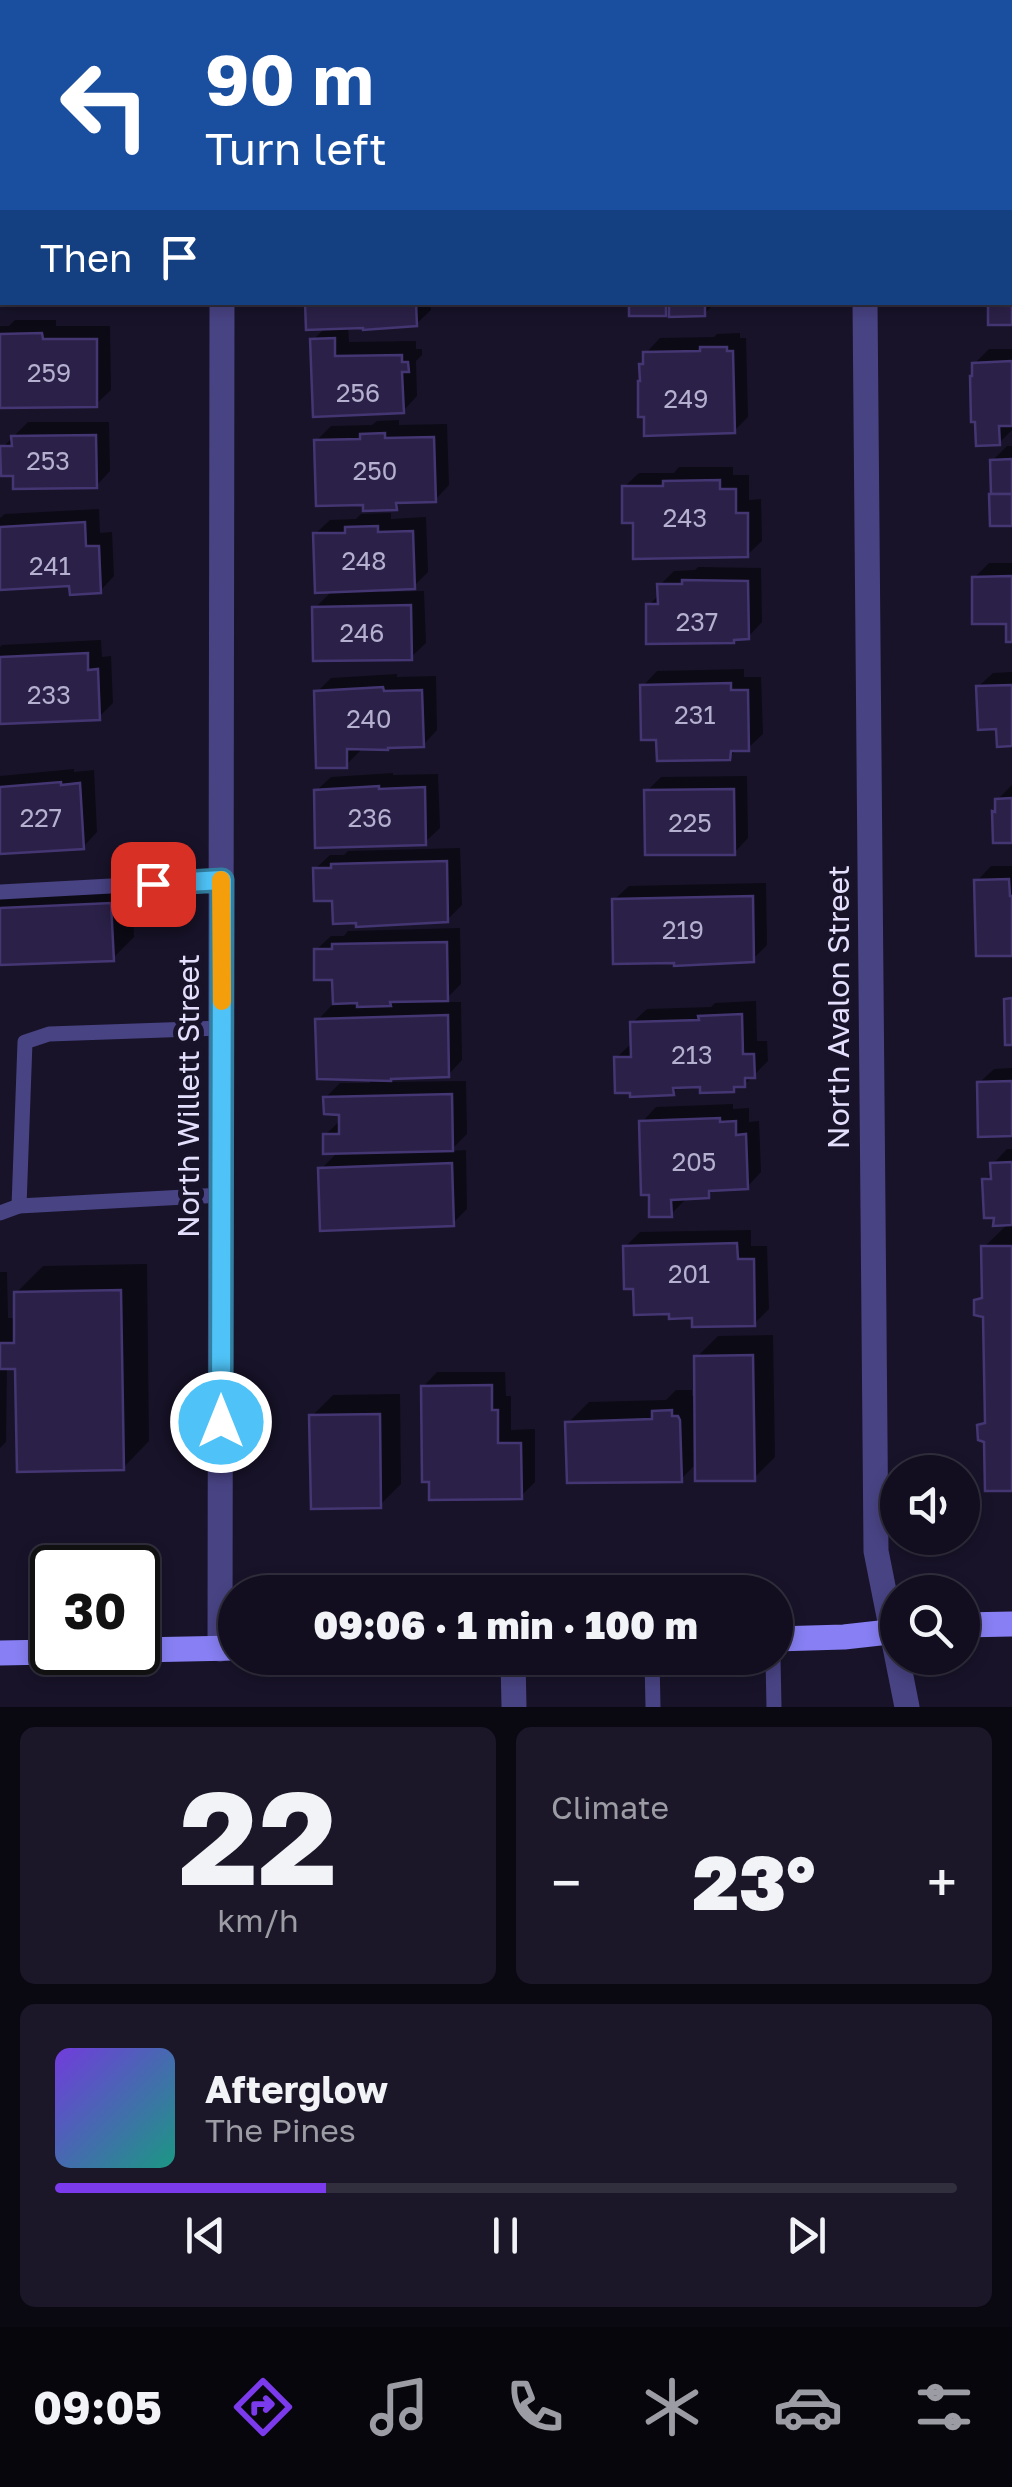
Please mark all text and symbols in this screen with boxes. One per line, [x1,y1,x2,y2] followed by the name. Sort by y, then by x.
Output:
[205,36,374,120] text: 90 m
[40,40,170,170] icon: left
[205,121,387,175] text: Turn left
[152,230,207,285] icon: arrive
[40,235,132,280] text: Then
[27,357,71,388] house number: 259
[336,377,380,408] house number: 256
[664,383,708,414] house number: 249
[26,445,70,476] house number: 253
[353,455,397,486] house number: 250
[663,502,707,533] house number: 243
[341,545,387,576] house number: 248
[29,550,71,581] house number: 241
[676,606,718,637] house number: 237
[340,617,384,648] house number: 246
[27,679,71,710] house number: 233
[674,699,716,730] house number: 231
[346,703,392,734] house number: 240
[20,802,62,833] house number: 227
[348,802,392,833] house number: 236
[668,807,712,838] house number: 225
[111,842,196,927] pin
[126,857,181,912] icon: arrive
[820,865,856,1149] street label: North Avalon Street
[662,914,704,945] house number: 219
[170,954,206,1238] street label: North Willett Street
[671,1039,713,1070] house number: 213
[672,1146,716,1177] house number: 205
[668,1258,710,1289] house number: 201
[169,1370,273,1474] position arrow
[880,1455,980,1675] map controls
[880,1455,980,1555] button: sound
[30,1545,160,1675] speed limit sign: 30
[880,1575,980,1675] button: search
[313,1602,698,1647] text: 09:06 · 1 min · 100 m
[179,1758,337,1914] text: 22
[551,1788,669,1826] text: Climate
[692,1836,816,1927] text: 23°
[551,1849,581,1915] text: −
[927,1849,957,1915] text: +
[217,1901,299,1939] text: km/h
[205,2066,388,2111] text: Afterglow
[205,2111,356,2149] text: The Pines
[178,2208,233,2263] icon: previous
[478,2208,533,2263] icon: pause
[779,2208,834,2263] icon: next
[228,2372,298,2442] icon: directions
[364,2372,434,2442] icon: music
[500,2372,570,2442] icon: phone
[637,2372,707,2442] icon: climate
[773,2372,843,2442] icon: car
[909,2372,979,2442] icon: filters
[33,2380,162,2434] text: 09:05

